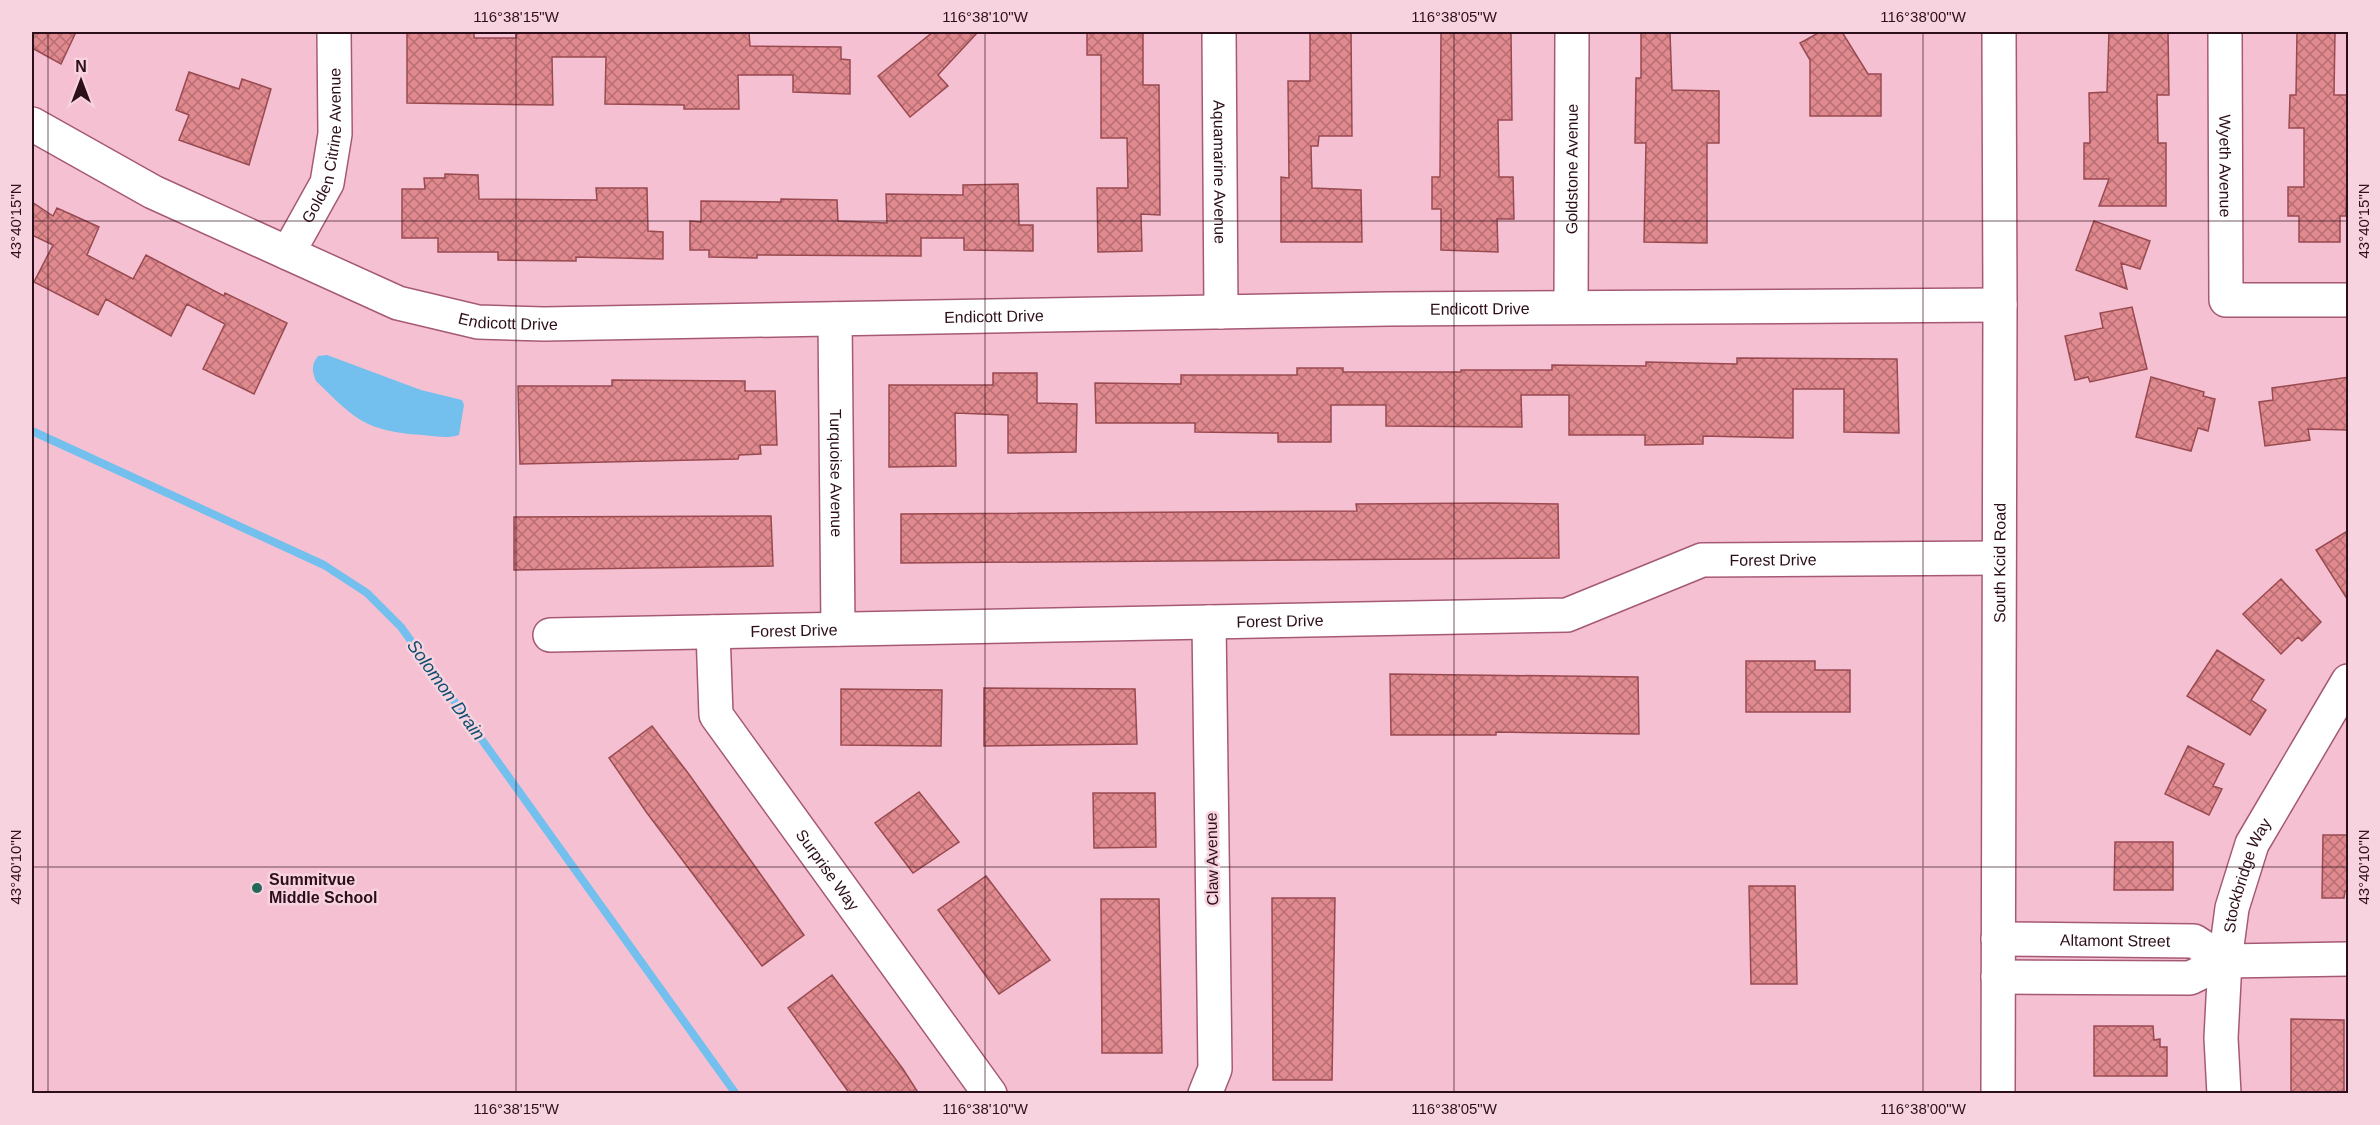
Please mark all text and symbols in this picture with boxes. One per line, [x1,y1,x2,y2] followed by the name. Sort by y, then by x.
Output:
[473,8,560,25] text: 116°38'15"W
[942,8,1029,25] text: 116°38'10"W
[1411,8,1498,25] text: 116°38'05"W
[1880,8,1967,25] text: 116°38'00"W
[51,51,111,111] north arrow
[75,58,87,75] text: N
[298,68,344,226] street label: Golden Citrine Avenue
[1211,100,1229,244] street label: Aquamarine Avenue
[1563,104,1580,234] street label: Goldstone Avenue
[2217,115,2234,218] street label: Wyeth Avenue
[7,183,24,259] text: 43°40'15"N
[2355,183,2372,259] text: 43°40'15"N
[1430,300,1530,317] street label: Endicott Drive
[944,307,1044,325] street label: Endicott Drive
[457,309,558,333] street label: Endicott Drive
[827,409,846,537] street label: Turquoise Avenue
[1991,503,2008,623] street label: South Kcid Road
[1729,551,1817,568] street label: Forest Drive
[1236,611,1324,630] street label: Forest Drive
[750,621,838,640] street label: Forest Drive
[403,636,489,744] water label: Solomon Drain
[1203,812,1221,906] street label: Claw Avenue
[2220,815,2274,934] street label: Stockbridge Way
[793,826,863,913] street label: Surprise Way
[7,829,24,905] text: 43°40'10"N
[2355,829,2372,905] text: 43°40'10"N
[269,871,377,906] place label: Summitvue Middle School
[250,881,264,895] marker: Summitvue Middle School
[2060,931,2171,949] street label: Altamont Street
[473,1100,560,1117] text: 116°38'15"W
[942,1100,1029,1117] text: 116°38'10"W
[1411,1100,1498,1117] text: 116°38'05"W
[1880,1100,1967,1117] text: 116°38'00"W

